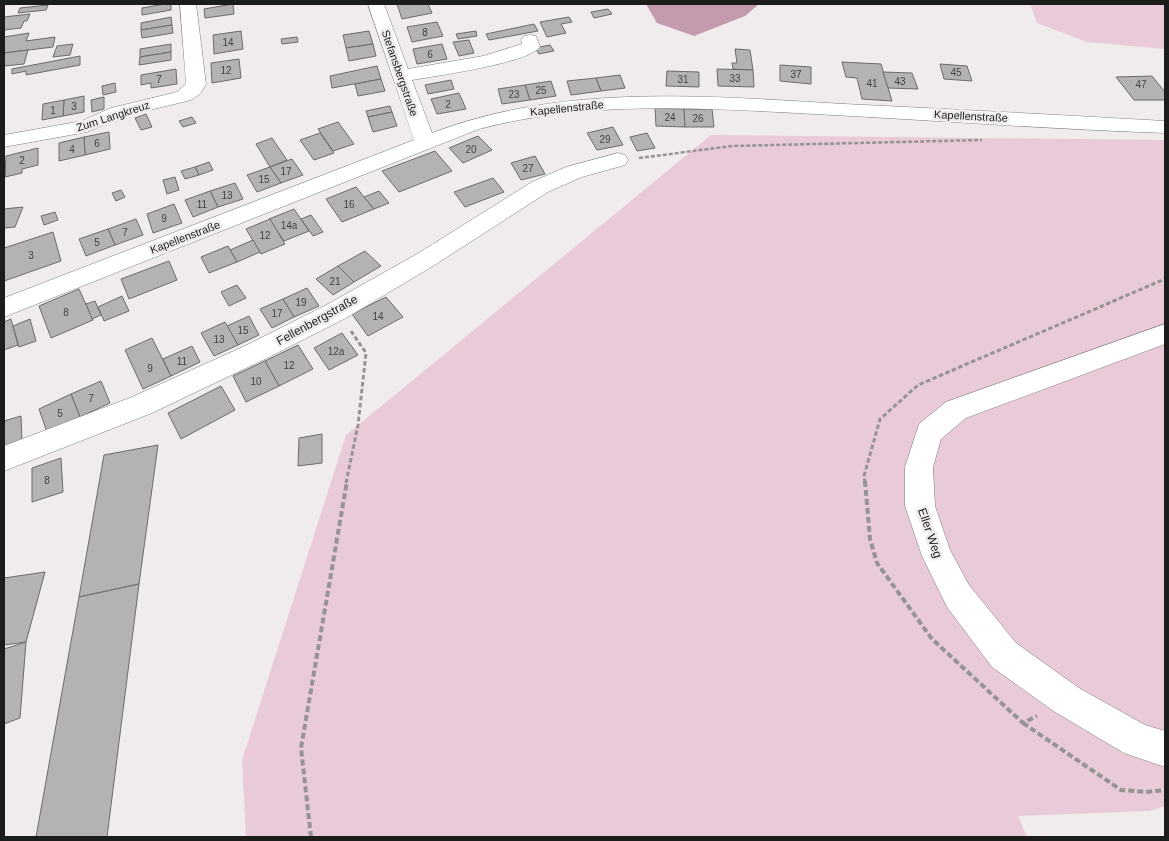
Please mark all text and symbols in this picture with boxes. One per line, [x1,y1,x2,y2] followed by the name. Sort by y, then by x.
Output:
[422,27,428,38] house number: 8
[380,28,420,118] street label: Stefansbergstraße
[222,37,234,48] house number: 14
[427,49,433,60] house number: 6
[220,65,232,76] house number: 12
[950,67,962,78] house number: 45
[790,69,802,80] house number: 37
[729,73,741,84] house number: 33
[156,74,162,85] house number: 7
[677,74,689,85] house number: 31
[894,76,906,87] house number: 43
[866,78,878,89] house number: 41
[1135,79,1147,90] house number: 47
[535,85,547,96] house number: 25
[508,89,520,100] house number: 23
[75,98,151,134] street label: Zum Langkreuz
[530,98,604,118] street label: Kapellenstraße
[445,99,451,110] house number: 2
[71,101,77,112] house number: 3
[50,105,56,116] house number: 1
[934,108,1008,124] street label: Kapellenstraße
[664,112,676,123] house number: 24
[692,113,704,124] house number: 26
[599,134,611,145] house number: 29
[94,138,100,149] house number: 6
[69,144,75,155] house number: 4
[465,144,477,155] house number: 20
[19,155,25,166] house number: 2
[522,163,534,174] house number: 27
[280,166,292,177] house number: 17
[258,174,270,185] house number: 15
[221,190,233,201] house number: 13
[197,199,208,210] house number: 11
[343,199,355,210] house number: 16
[161,213,167,224] house number: 9
[148,218,222,256] street label: Kapellenstraße
[281,220,298,231] house number: 14a
[122,227,128,238] house number: 7
[259,230,271,241] house number: 12
[94,237,100,248] house number: 5
[28,250,34,261] house number: 3
[329,276,341,287] house number: 21
[274,292,360,348] street label: Fellenbergstraße
[295,297,307,308] house number: 19
[63,307,69,318] house number: 8
[271,308,283,319] house number: 17
[372,311,384,322] house number: 14
[237,325,249,336] house number: 15
[213,334,225,345] house number: 13
[328,346,345,357] house number: 12a
[177,356,188,367] house number: 11
[283,360,295,371] house number: 12
[147,363,153,374] house number: 9
[250,376,262,387] house number: 10
[88,393,94,404] house number: 7
[57,408,63,419] house number: 5
[44,475,50,486] house number: 8
[915,506,945,560] street label: Eller Weg

